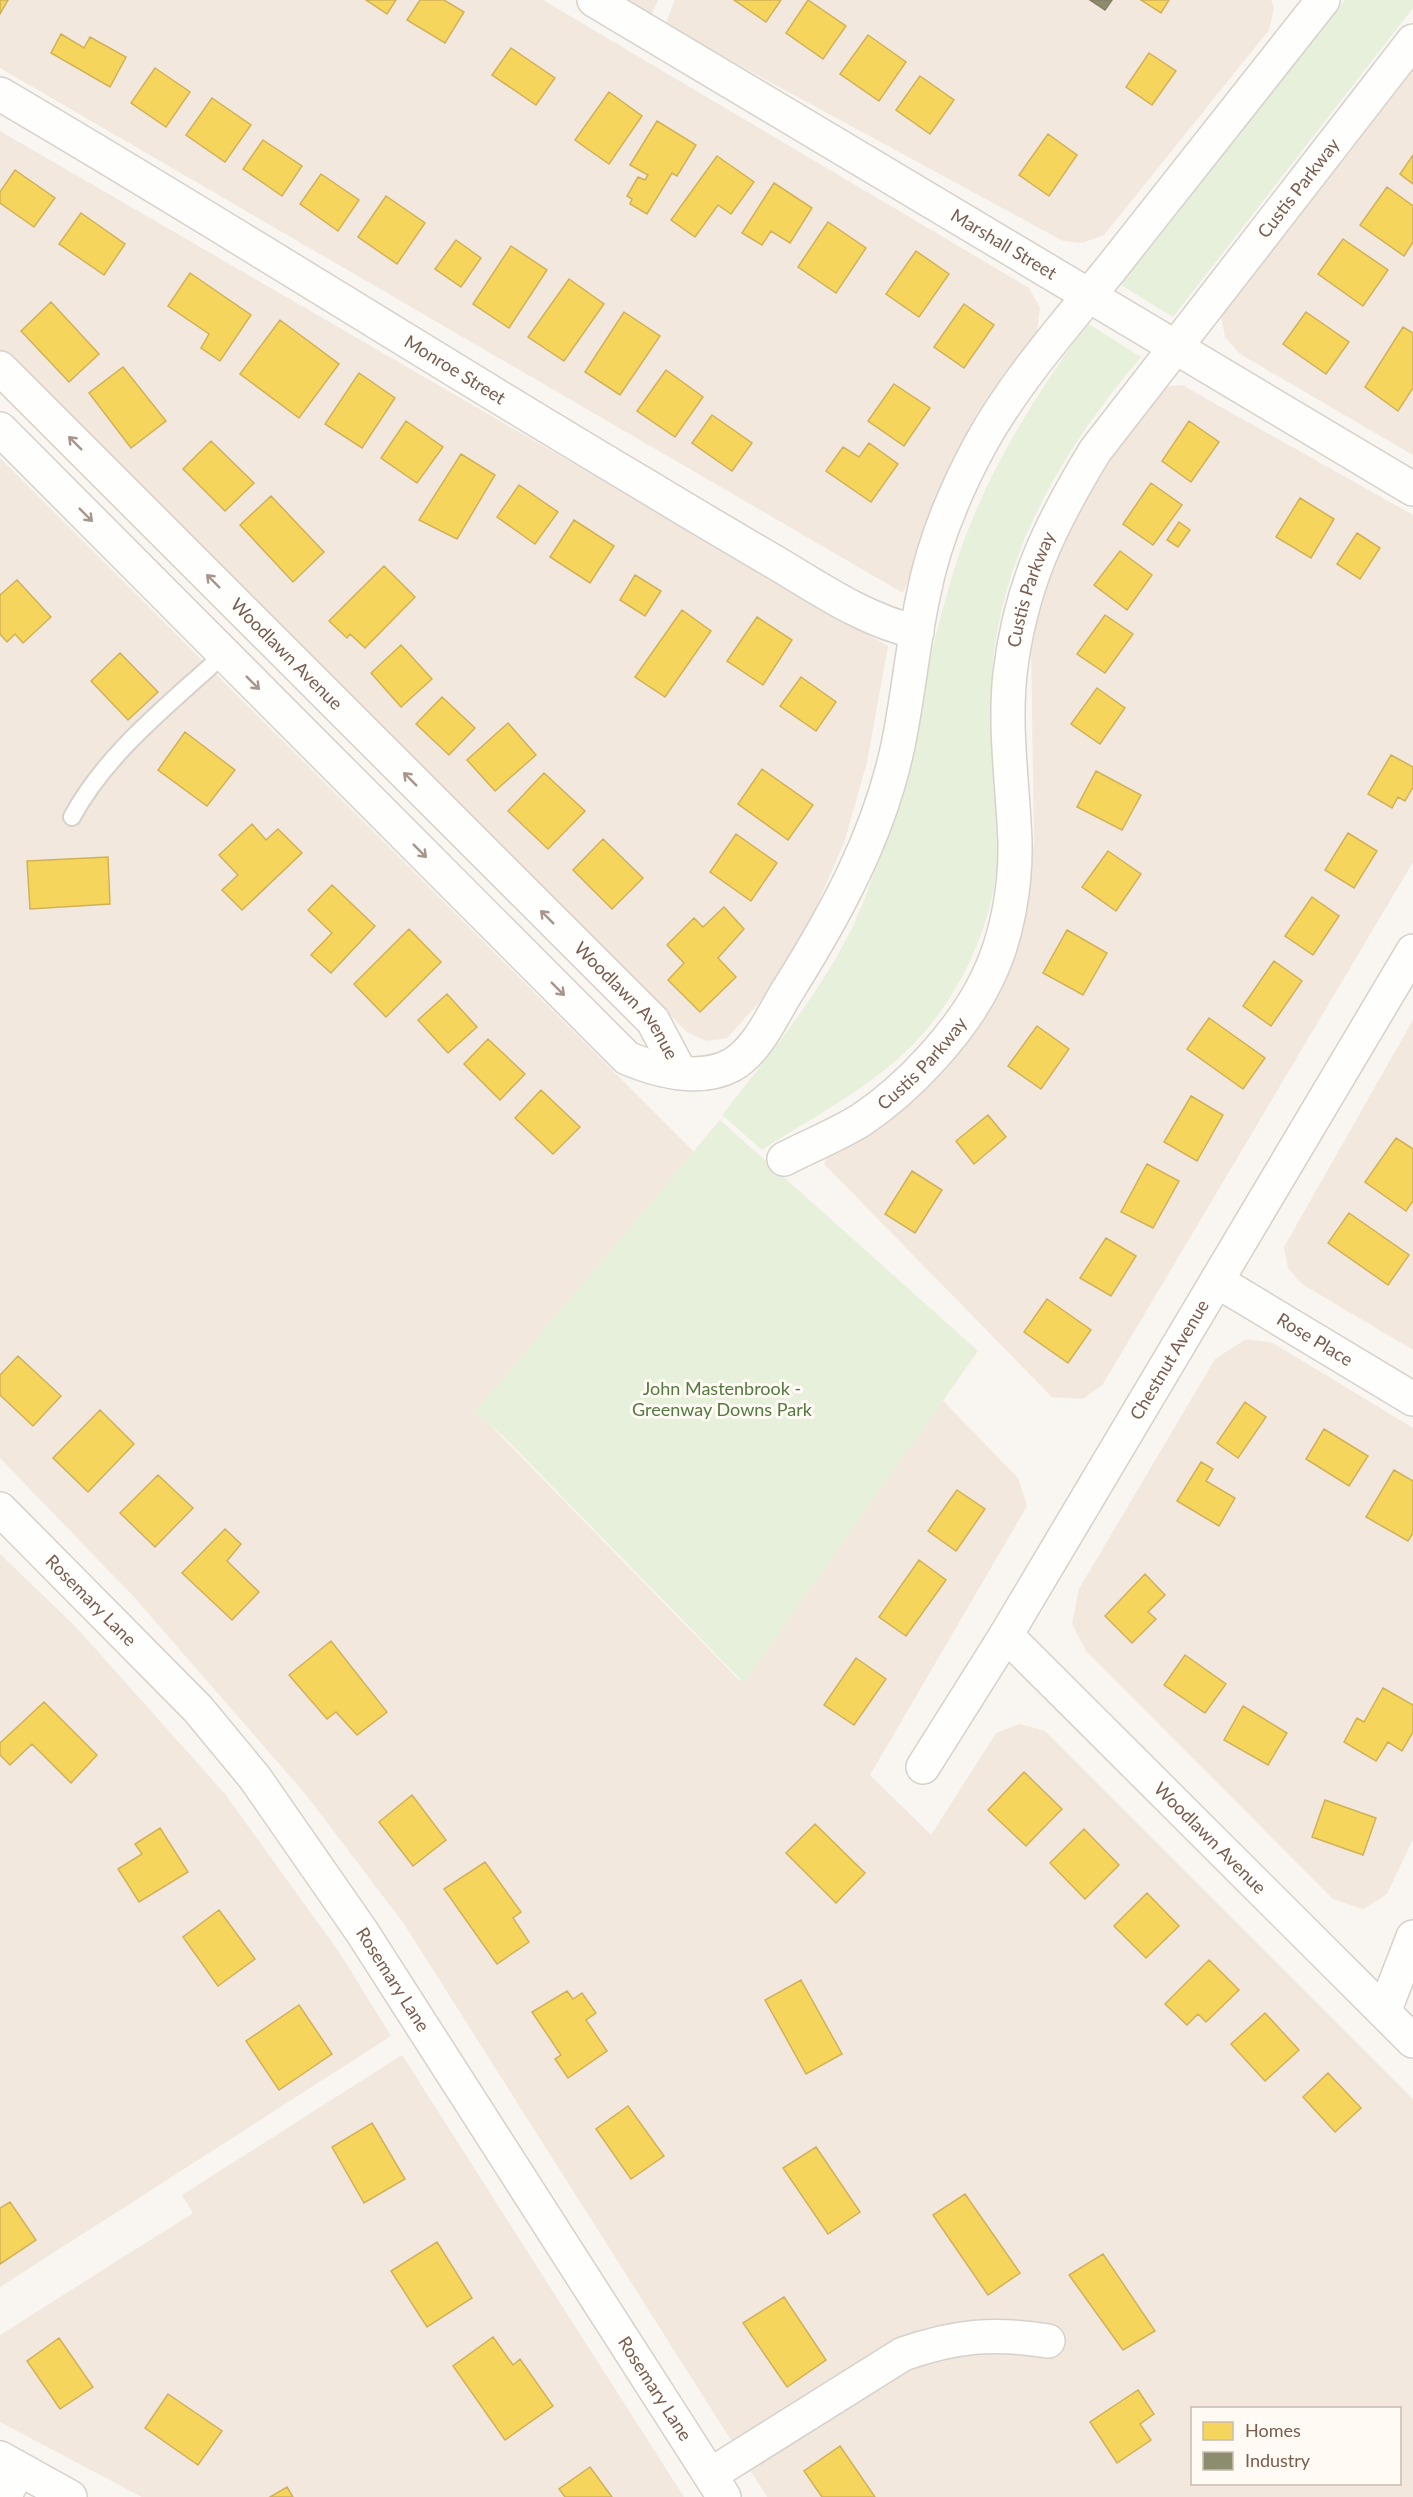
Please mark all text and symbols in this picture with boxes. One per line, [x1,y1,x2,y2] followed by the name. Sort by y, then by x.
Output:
[1252,133,1344,242] street label: Custis Parkway
[947,204,1061,284] street label: Marshall Street
[401,330,510,409] street label: Monroe Street
[68,436,83,451] one-way arrow
[78,507,93,522] one-way arrow
[1002,527,1059,649] street label: Custis Parkway
[206,573,221,588] one-way arrow
[227,593,348,714] street label: Woodlawn Avenue
[245,676,260,690] one-way arrow
[402,772,417,787] one-way arrow
[413,843,428,858] one-way arrow
[540,910,555,925] one-way arrow
[570,937,683,1063] street label: Woodlawn Avenue
[551,981,565,996] one-way arrow
[872,1012,971,1114] street label: Custis Parkway
[1125,1295,1213,1424] street label: Chestnut Avenue
[1273,1308,1357,1370] street label: Rose Place
[632,1377,813,1420] park label: John Mastenbrook - Greenway Downs Park
[42,1550,141,1650] street label: Rosemary Lane
[1150,1777,1271,1898] street label: Woodlawn Avenue
[352,1923,435,2035] street label: Rosemary Lane
[614,2332,697,2445] street label: Rosemary Lane
[1191,2407,1401,2485] legend
[1245,2419,1301,2441] text: Homes
[1245,2449,1311,2471] text: Industry

